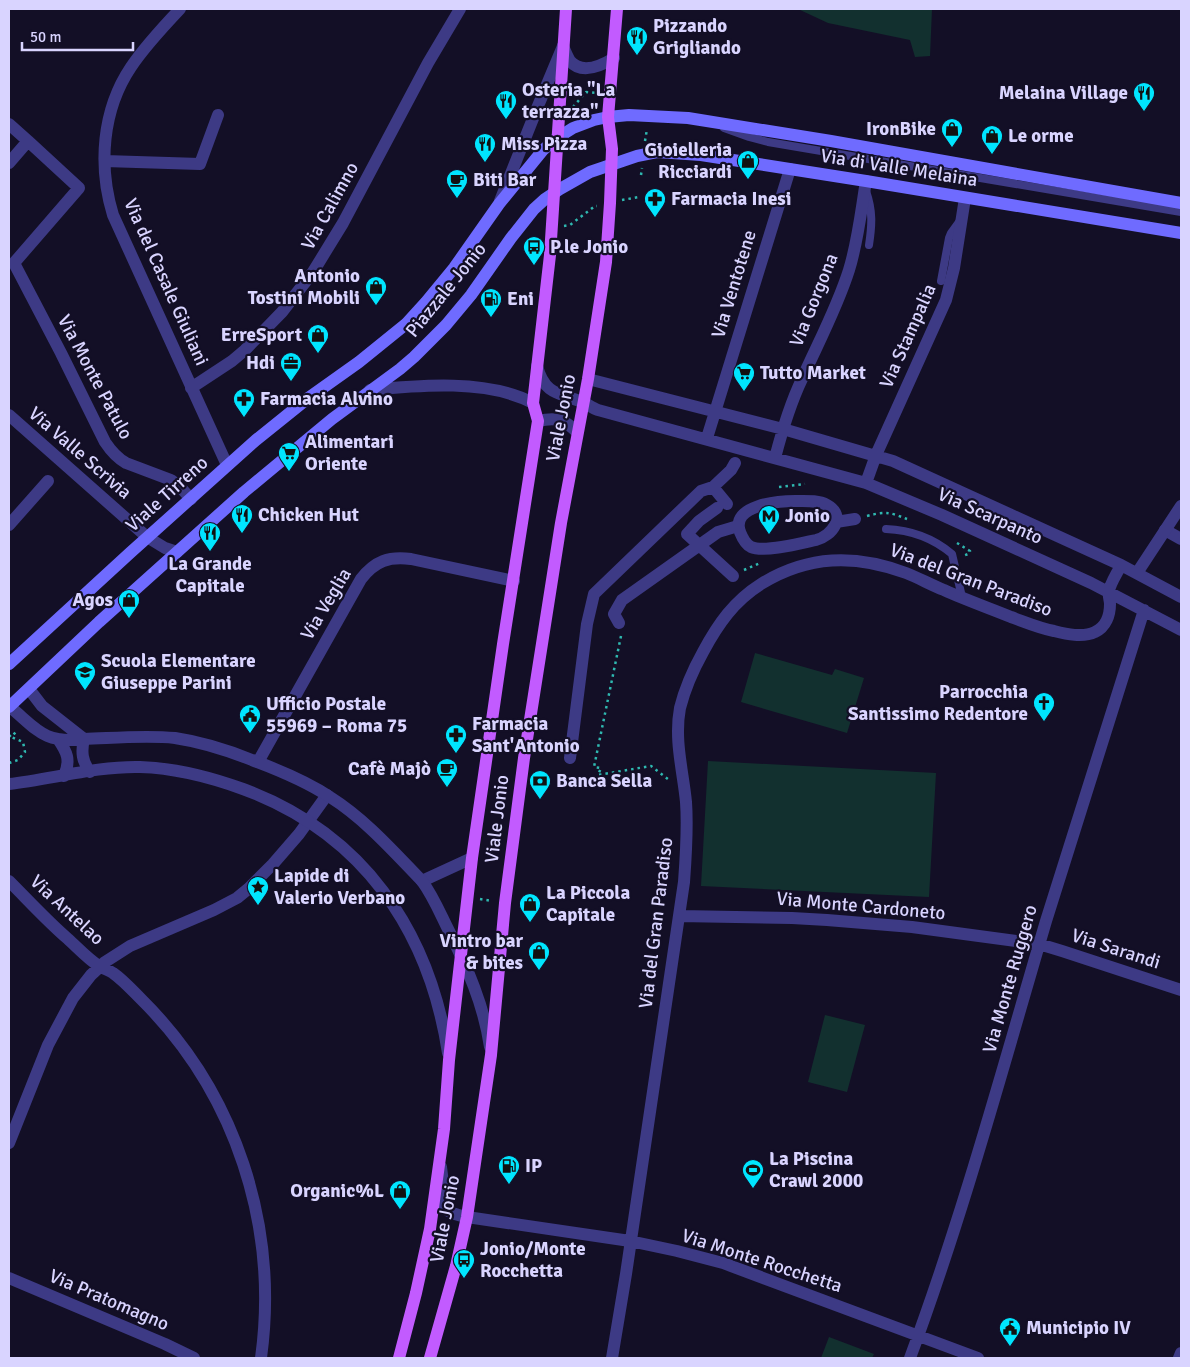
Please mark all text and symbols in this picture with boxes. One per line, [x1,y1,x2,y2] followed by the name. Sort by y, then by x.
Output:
[653,14,741,60] place label: Pizzando Grigliando
[22,20,134,52] scale bar
[625,25,649,56] restaurant icon: Pizzando Grigliando
[30,28,61,46] text: 50 m
[521,78,615,124] place label: Osteria "La terrazza"
[999,81,1128,105] place label: Melaina Village
[1132,81,1156,112] restaurant icon: Melaina Village
[494,89,518,120] restaurant icon: Osteria "La terrazza"
[866,117,936,141] place label: IronBike
[940,117,964,148] shop icon: IronBike
[980,124,1004,155] shop icon: Le orme
[1008,124,1074,148] place label: Le orme
[473,132,497,163] restaurant icon: Miss Pizza
[501,132,587,156] place label: Miss Pizza
[645,138,732,184] place label: Gioielleria Ricciardi
[819,144,979,192] street label: Via di Valle Melaina
[736,149,760,180] shop icon: Gioielleria Ricciardi
[296,158,364,254] street label: Via Calimno
[445,168,469,199] cafe icon: Biti Bar
[473,168,537,192] place label: Biti Bar
[643,187,667,218] pharmacy icon: Farmacia Inesi
[671,187,792,211] place label: Farmacia Inesi
[118,195,214,369] street label: Via del Casale Giuliani
[706,227,762,341] street label: Via Ventotene
[522,235,546,266] bus stop icon: P.le Jonio
[550,235,628,259] place label: P.le Jonio
[400,238,492,342] street label: Piazzale Jonio
[784,250,844,350] street label: Via Gorgona
[248,264,360,310] place label: Antonio Tostini Mobili
[364,275,388,306] shop icon: Antonio Tostini Mobili
[874,280,942,392] street label: Via Stampalia
[479,287,503,318] fuel station icon: Eni
[507,287,534,311] place label: Eni
[52,311,138,444] street label: Via Monte Patulo
[221,323,302,347] place label: ErreSport
[306,323,330,354] shop icon: ErreSport
[246,351,275,375] place label: Hdi
[279,351,303,382] office icon: Hdi
[732,361,756,392] supermarket icon: Tutto Market
[760,361,866,385] place label: Tutto Market
[541,372,581,464] street label: Viale Jonio
[232,387,256,418] pharmacy icon: Farmacia Alvino
[260,387,393,411] place label: Farmacia Alvino
[23,402,137,504] street label: Via Valle Scrivia
[305,430,394,476] place label: Alimentari Oriente
[277,441,301,472] supermarket icon: Alimentari Oriente
[121,451,213,537] street label: Viale Tirreno
[934,482,1046,550] street label: Via Scarpanto
[230,503,254,534] restaurant icon: Chicken Hut
[258,503,359,527] place label: Chicken Hut
[757,504,781,535] metro station icon: Jonio
[785,504,830,528] place label: Jonio
[198,521,222,552] restaurant icon: La Grande Capitale
[886,538,1056,622] street label: Via del Gran Paradiso
[168,552,252,598] place label: La Grande Capitale
[295,564,357,644] street label: Via Veglia
[73,588,113,612] place label: Agos
[117,588,141,619] shop icon: Agos
[101,649,256,695] place label: Scuola Elementare Giuseppe Parini
[73,660,97,691] school or university icon: Scuola Elementare Giuseppe Parini
[848,680,1028,726] place label: Parrocchia Santissimo Redentore
[1032,691,1056,722] church icon: Parrocchia Santissimo Redentore
[266,692,407,738] place label: Ufficio Postale 55969 – Roma 75
[238,703,262,734] public building icon: Ufficio Postale 55969 – Roma 75
[472,712,580,758] place label: Farmacia Sant'Antonio
[444,723,468,754] pharmacy icon: Farmacia Sant'Antonio
[348,757,431,781] place label: Cafè Majò
[435,757,459,788] cafe icon: Cafè Majò
[528,769,552,800] bank icon: Banca Sella
[556,769,653,793] place label: Banca Sella
[480,773,514,864] street label: Viale Jonio
[634,836,678,1010] street label: Via del Gran Paradiso
[274,864,405,910] place label: Lapide di Valerio Verbano
[25,870,109,951] street label: Via Antelao
[246,875,270,906] place icon: Lapide di Valerio Verbano
[546,881,630,927] place label: La Piccola Capitale
[775,887,947,925] street label: Via Monte Cardoneto
[518,892,542,923] shop icon: La Piccola Capitale
[977,902,1043,1056] street label: Via Monte Ruggero
[1069,923,1163,975] street label: Via Sarandi
[439,929,523,975] place label: Vintro bar & bites
[527,940,551,971] shop icon: Vintro bar & bites
[769,1147,863,1193] place label: La Piscina Crawl 2000
[497,1154,521,1185] fuel station icon: IP
[525,1154,542,1178] place label: IP
[741,1158,765,1189] sports icon: La Piscina Crawl 2000
[425,1173,465,1265] street label: Viale Jonio
[290,1179,384,1203] place label: Organic%L
[388,1179,412,1210] shop icon: Organic%L
[679,1224,845,1298] street label: Via Monte Rocchetta
[480,1237,586,1283] place label: Jonio/Monte Rocchetta
[452,1248,476,1279] bus stop icon: Jonio/Monte Rocchetta
[45,1264,173,1336] street label: Via Pratomagno
[998,1316,1022,1347] public building icon: Municipio IV
[1026,1316,1131,1340] place label: Municipio IV

